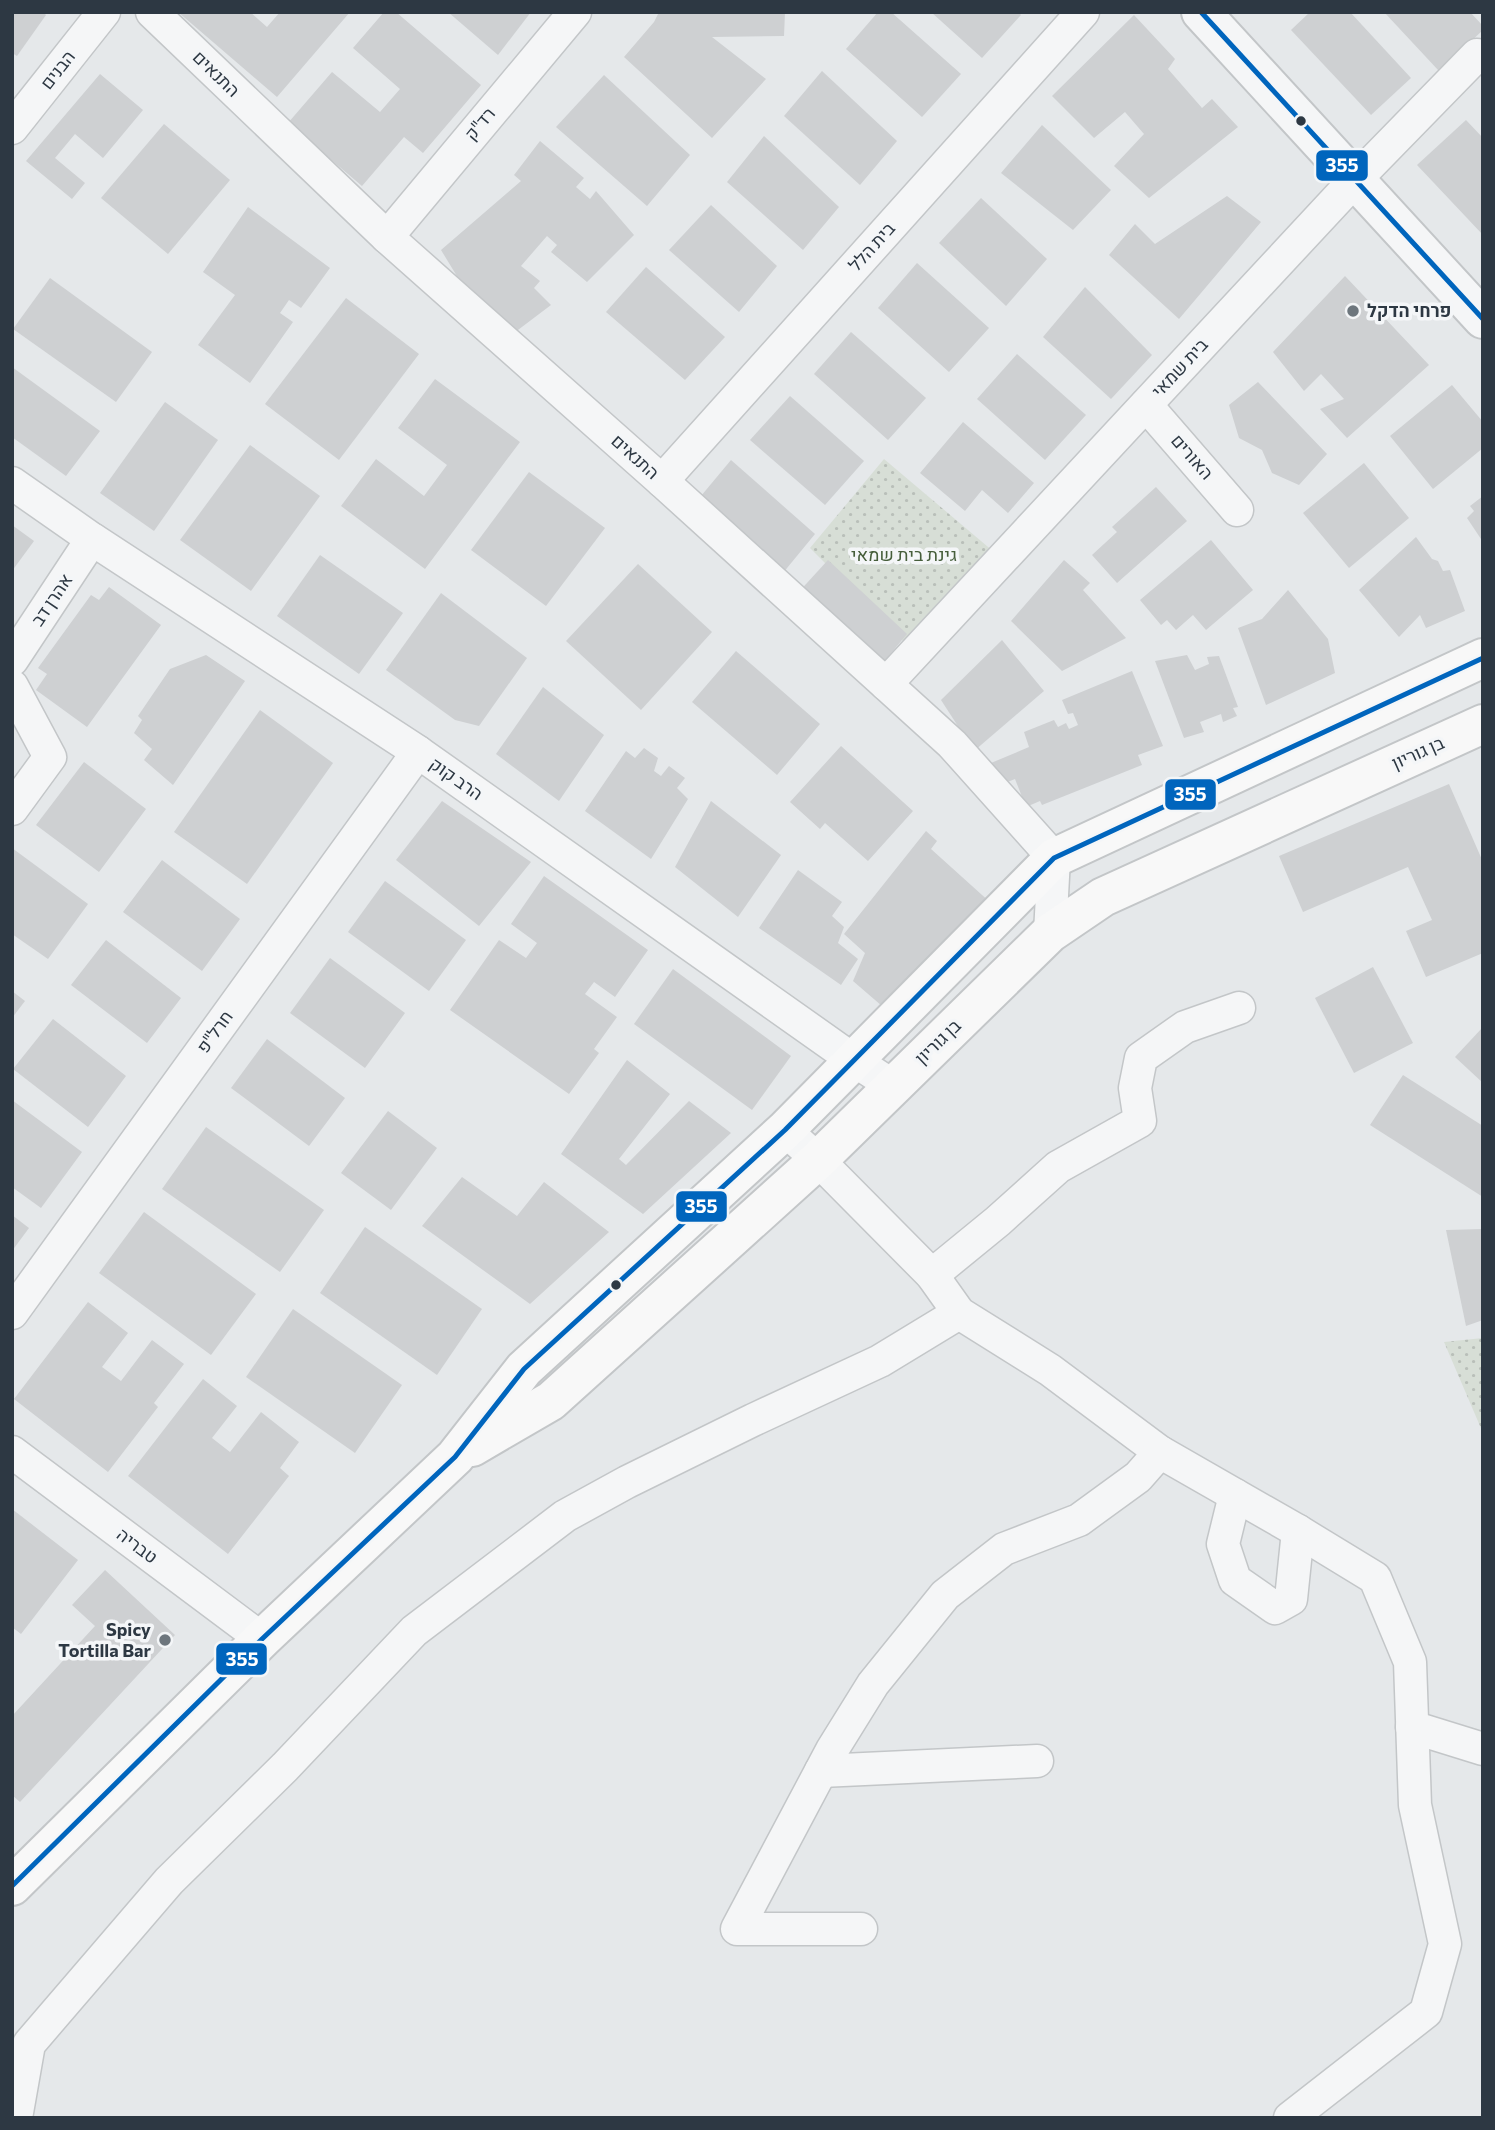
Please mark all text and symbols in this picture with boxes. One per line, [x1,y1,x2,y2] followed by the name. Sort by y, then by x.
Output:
[35,45,79,93] street label: הבנים
[189,46,245,101] street label: התנאים
[459,102,499,144] street label: רד"ק
[1294,114,1308,128] unlabelled marker
[1315,149,1369,182] line badge: 355
[1325,153,1359,176] text: 355
[843,217,899,275] street label: בית הלל
[1367,299,1451,321] place label: פרחי הדקל
[1345,303,1361,319] marker: פרחי הדקל
[1147,333,1212,401] street label: בית שמאי
[607,429,664,483] street label: התנאים
[1167,429,1218,484] street label: האורים
[851,543,957,565] park label: גינת בית שמאי
[26,569,77,630] street label: אהרן דב
[1388,731,1448,773] street label: בן גוריון
[426,752,487,804] street label: הרב קוק
[1164,778,1217,811] line badge: 355
[1173,782,1207,805] text: 355
[191,1006,237,1057] street label: חרל"פ
[910,1014,965,1068] street label: בן גוריון
[675,1190,728,1223] line badge: 355
[684,1194,718,1217] text: 355
[609,1278,623,1292] unlabelled marker
[113,1523,162,1568] street label: טבריה
[58,1618,152,1661] place label: Spicy Tortilla Bar
[157,1632,173,1648] marker: Spicy Tortilla Bar
[215,1642,268,1676] line badge: 355
[225,1647,259,1670] text: 355

